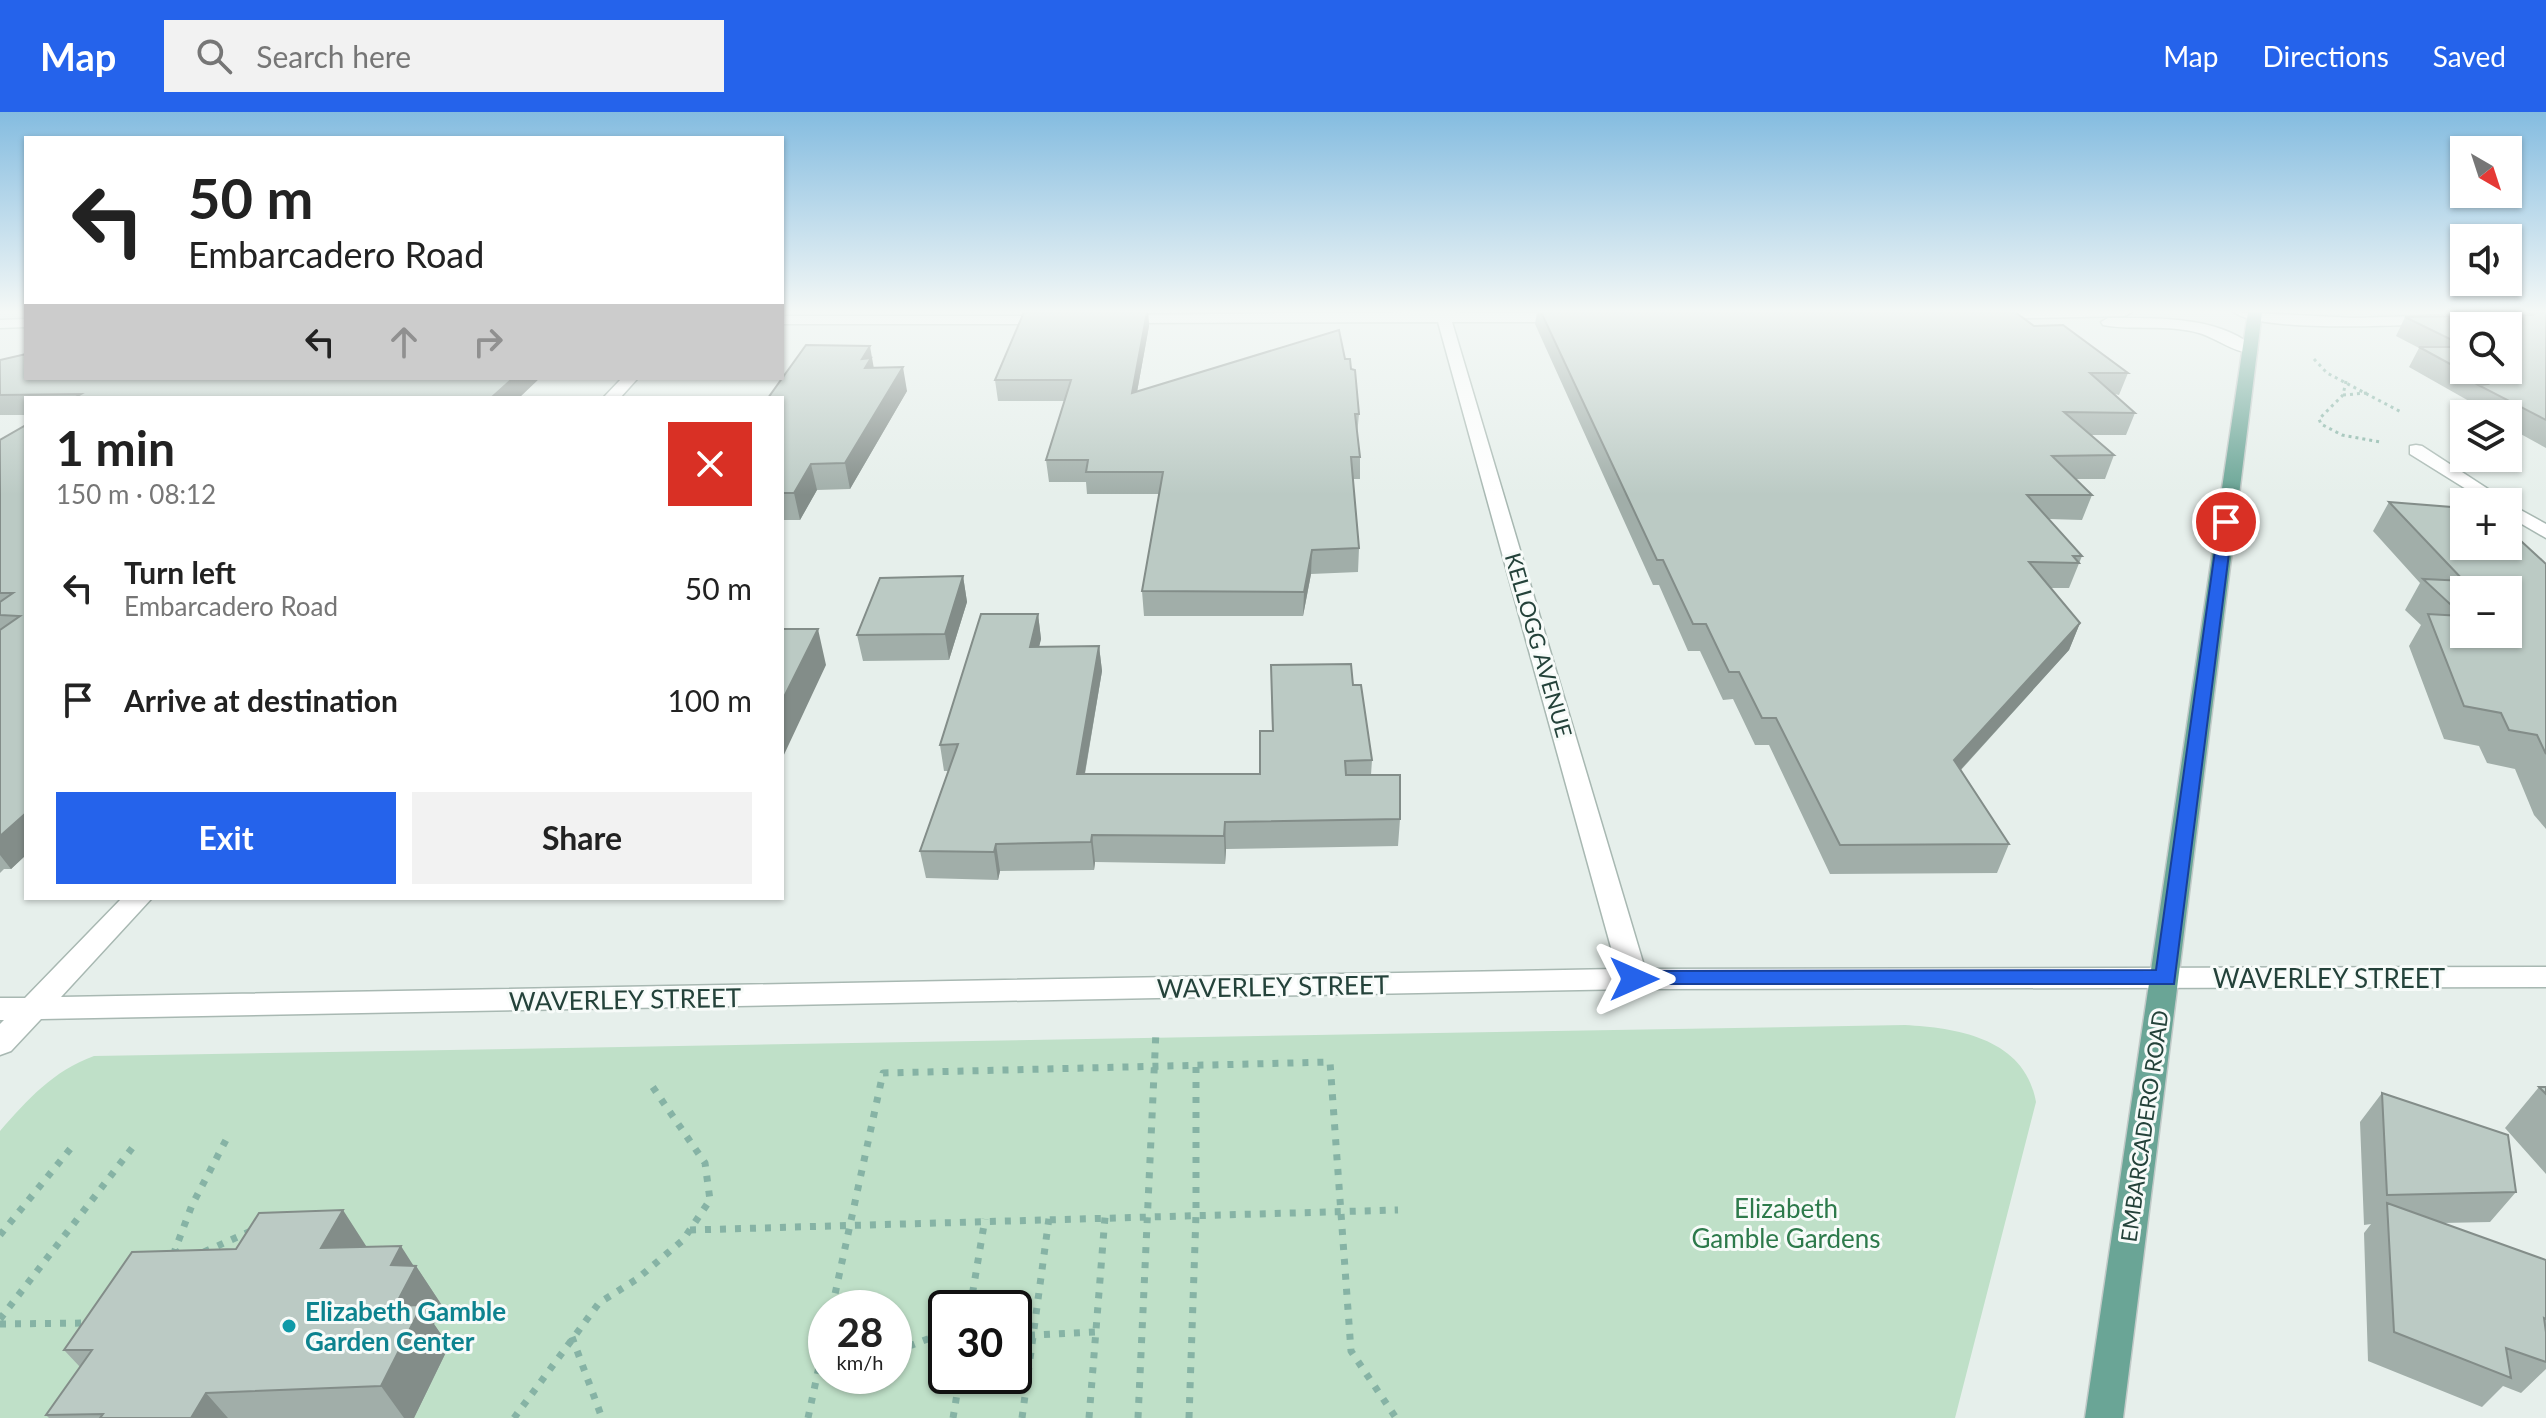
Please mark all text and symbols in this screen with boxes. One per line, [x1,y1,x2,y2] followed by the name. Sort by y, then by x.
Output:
[164,20,724,92] search box
[40,33,116,79] text: Map
[192,34,236,78] icon: search
[256,38,411,74] text: Search here
[2163,39,2218,73] text: Map
[2262,39,2389,73] text: Directions
[2433,39,2506,73] text: Saved
[2450,136,2522,208] north arrow
[2450,136,2522,648] map controls
[188,164,313,231] text: 50 m
[56,168,160,272] icon: left
[2450,224,2522,296] button: sound
[188,232,484,276] text: Embarcadero Road
[2450,312,2522,384] button: search
[298,320,342,364] icon: left
[382,320,426,364] icon: ahead
[466,320,510,364] icon: right
[2450,400,2522,472] button: layers
[56,419,175,476] text: 1 min
[668,422,752,506] button: close
[56,478,216,510] text: 150 m · 08:12
[2192,488,2260,556] pin
[2450,488,2522,560] button: +
[2204,500,2248,544] icon: arrive
[1500,550,1578,740] street label: KELLOGG AVENUE
[124,554,236,590] text: Turn left
[56,566,100,610] icon: left
[685,570,752,606] text: 50 m
[2450,576,2522,648] button: −
[124,590,338,622] text: Embarcadero Road
[56,678,100,722] icon: arrive
[124,682,398,718] text: Arrive at destination
[667,682,752,718] text: 100 m
[56,792,396,884] button: Exit
[412,792,752,884] button: Share
[1592,937,1676,1021] position arrow
[2213,962,2445,994] street label: WAVERLEY STREET
[1157,968,1389,1004] street label: WAVERLEY STREET
[509,981,741,1017] street label: WAVERLEY STREET
[2114,1008,2174,1244] street label: EMBARCADERO ROAD
[1691,1192,1881,1254] park label: Elizabeth Gamble Gardens
[928,1290,1032,1394] speed limit sign: 30
[305,1295,506,1357] place label: Elizabeth Gamble Garden Center
[837,1308,883,1356] text: 28
[280,1317,298,1335] marker: Elizabeth Gamble Garden Center
[837,1350,883,1374] text: km/h

